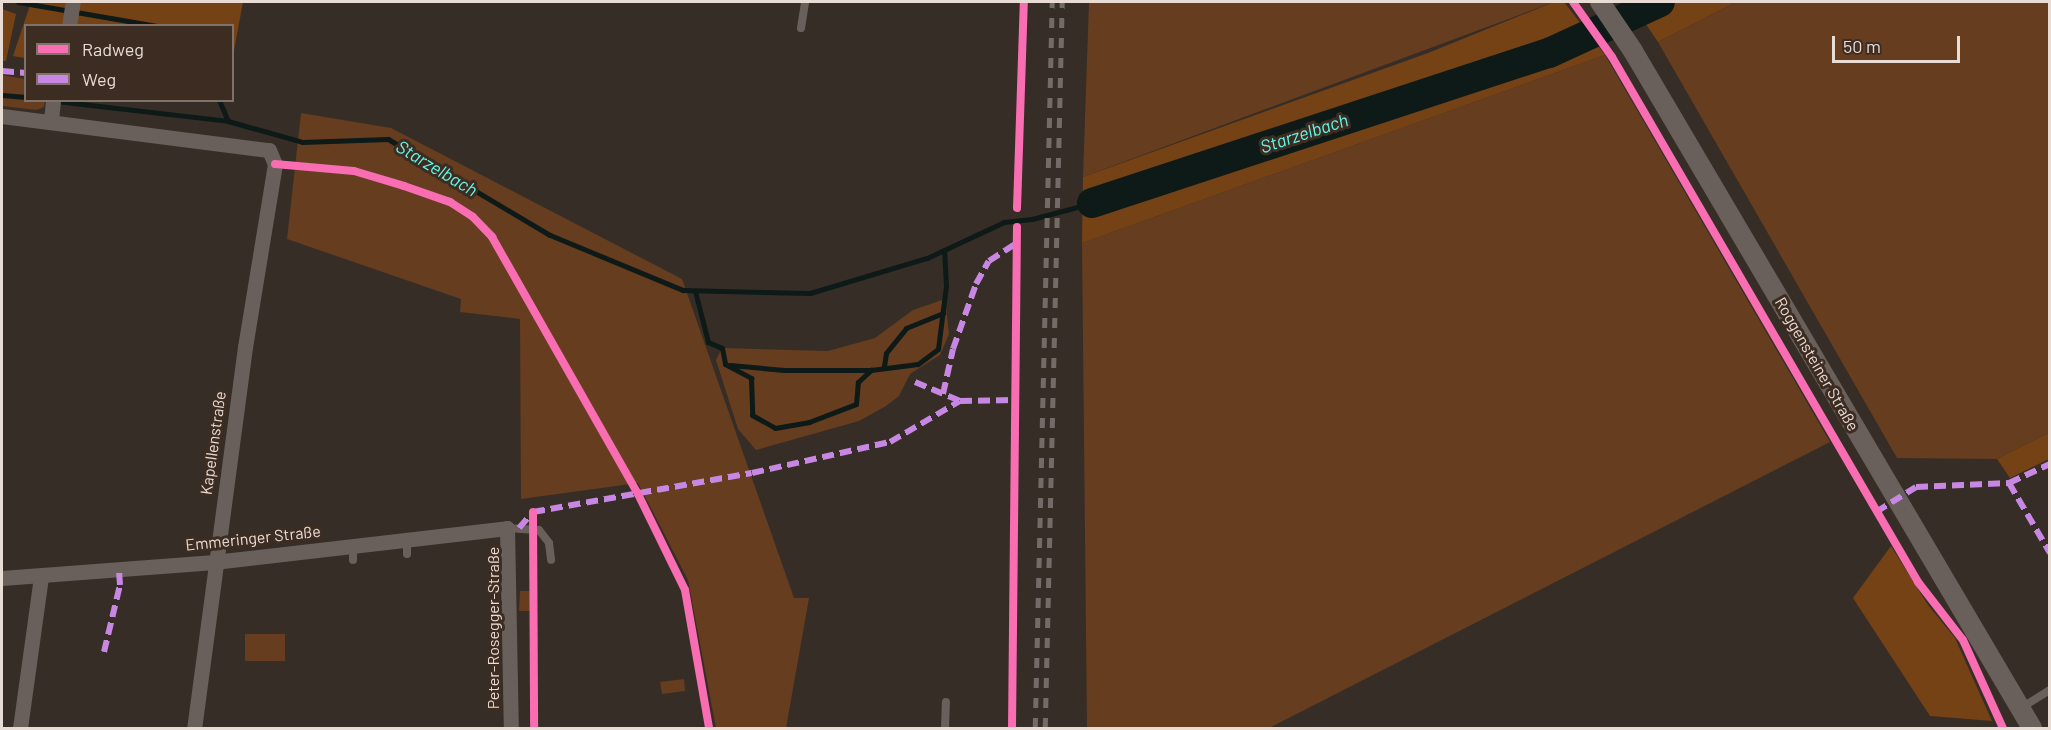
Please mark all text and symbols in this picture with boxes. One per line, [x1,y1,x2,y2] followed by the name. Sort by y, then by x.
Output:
[24,24,234,102] legend
[1835,24,1962,62] scale bar
[1843,35,1881,57] text: 50 m
[82,38,144,60] text: Radweg
[82,68,116,90] text: Weg
[1257,109,1351,157] water label: Starzelbach
[392,135,482,201] water label: Starzelbach
[1771,294,1863,434] street label: Roggensteiner Straße
[196,390,230,496] street label: Kapellenstraße
[184,521,322,555] street label: Emmeringer Straße
[483,547,503,709] street label: Peter-Rosegger-Straße

